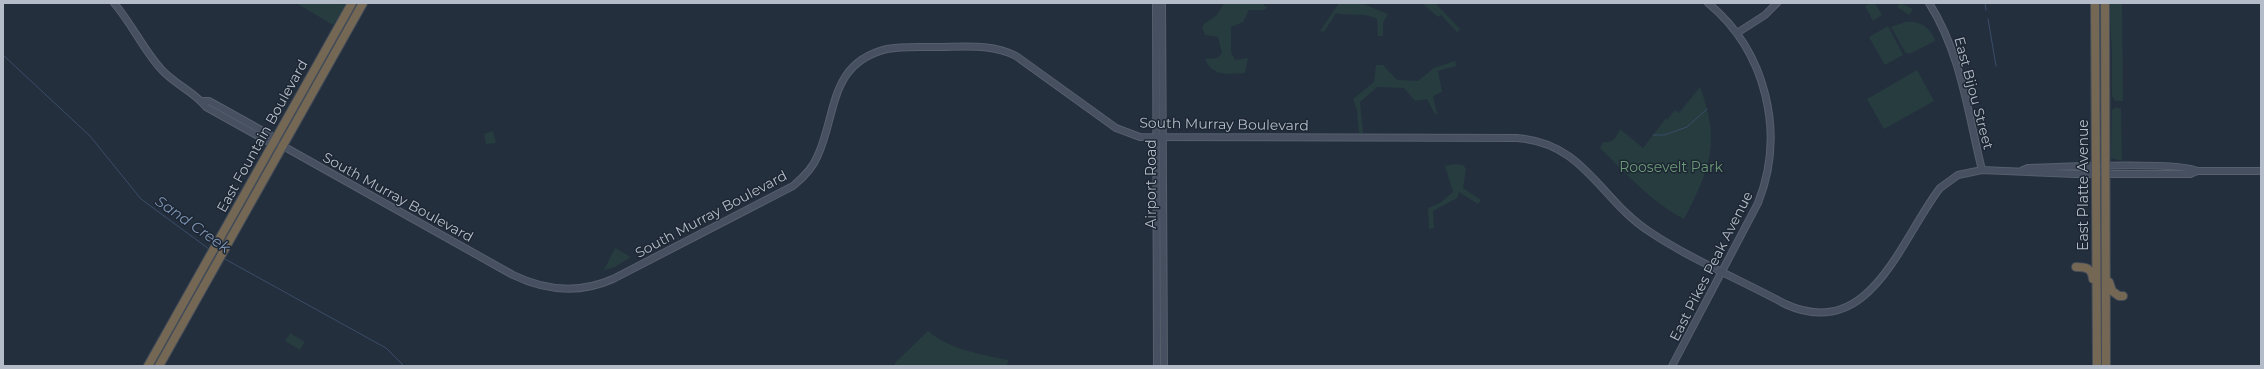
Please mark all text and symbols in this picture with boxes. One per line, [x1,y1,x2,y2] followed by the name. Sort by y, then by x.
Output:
[1950,35,1998,152] street label: East Bijou Street
[212,56,312,216] street label: East Fountain Boulevard
[1139,114,1309,134] street label: South Murray Boulevard
[2074,119,2092,251] street label: East Platte Avenue
[1142,139,1160,229] street label: Airport Road
[320,148,476,246] street label: South Murray Boulevard
[1619,158,1723,176] park label: Roosevelt Park
[632,166,790,262] street label: South Murray Boulevard
[1665,188,1757,344] street label: East Pikes Peak Avenue
[152,191,235,257] water label: Sand Creek

